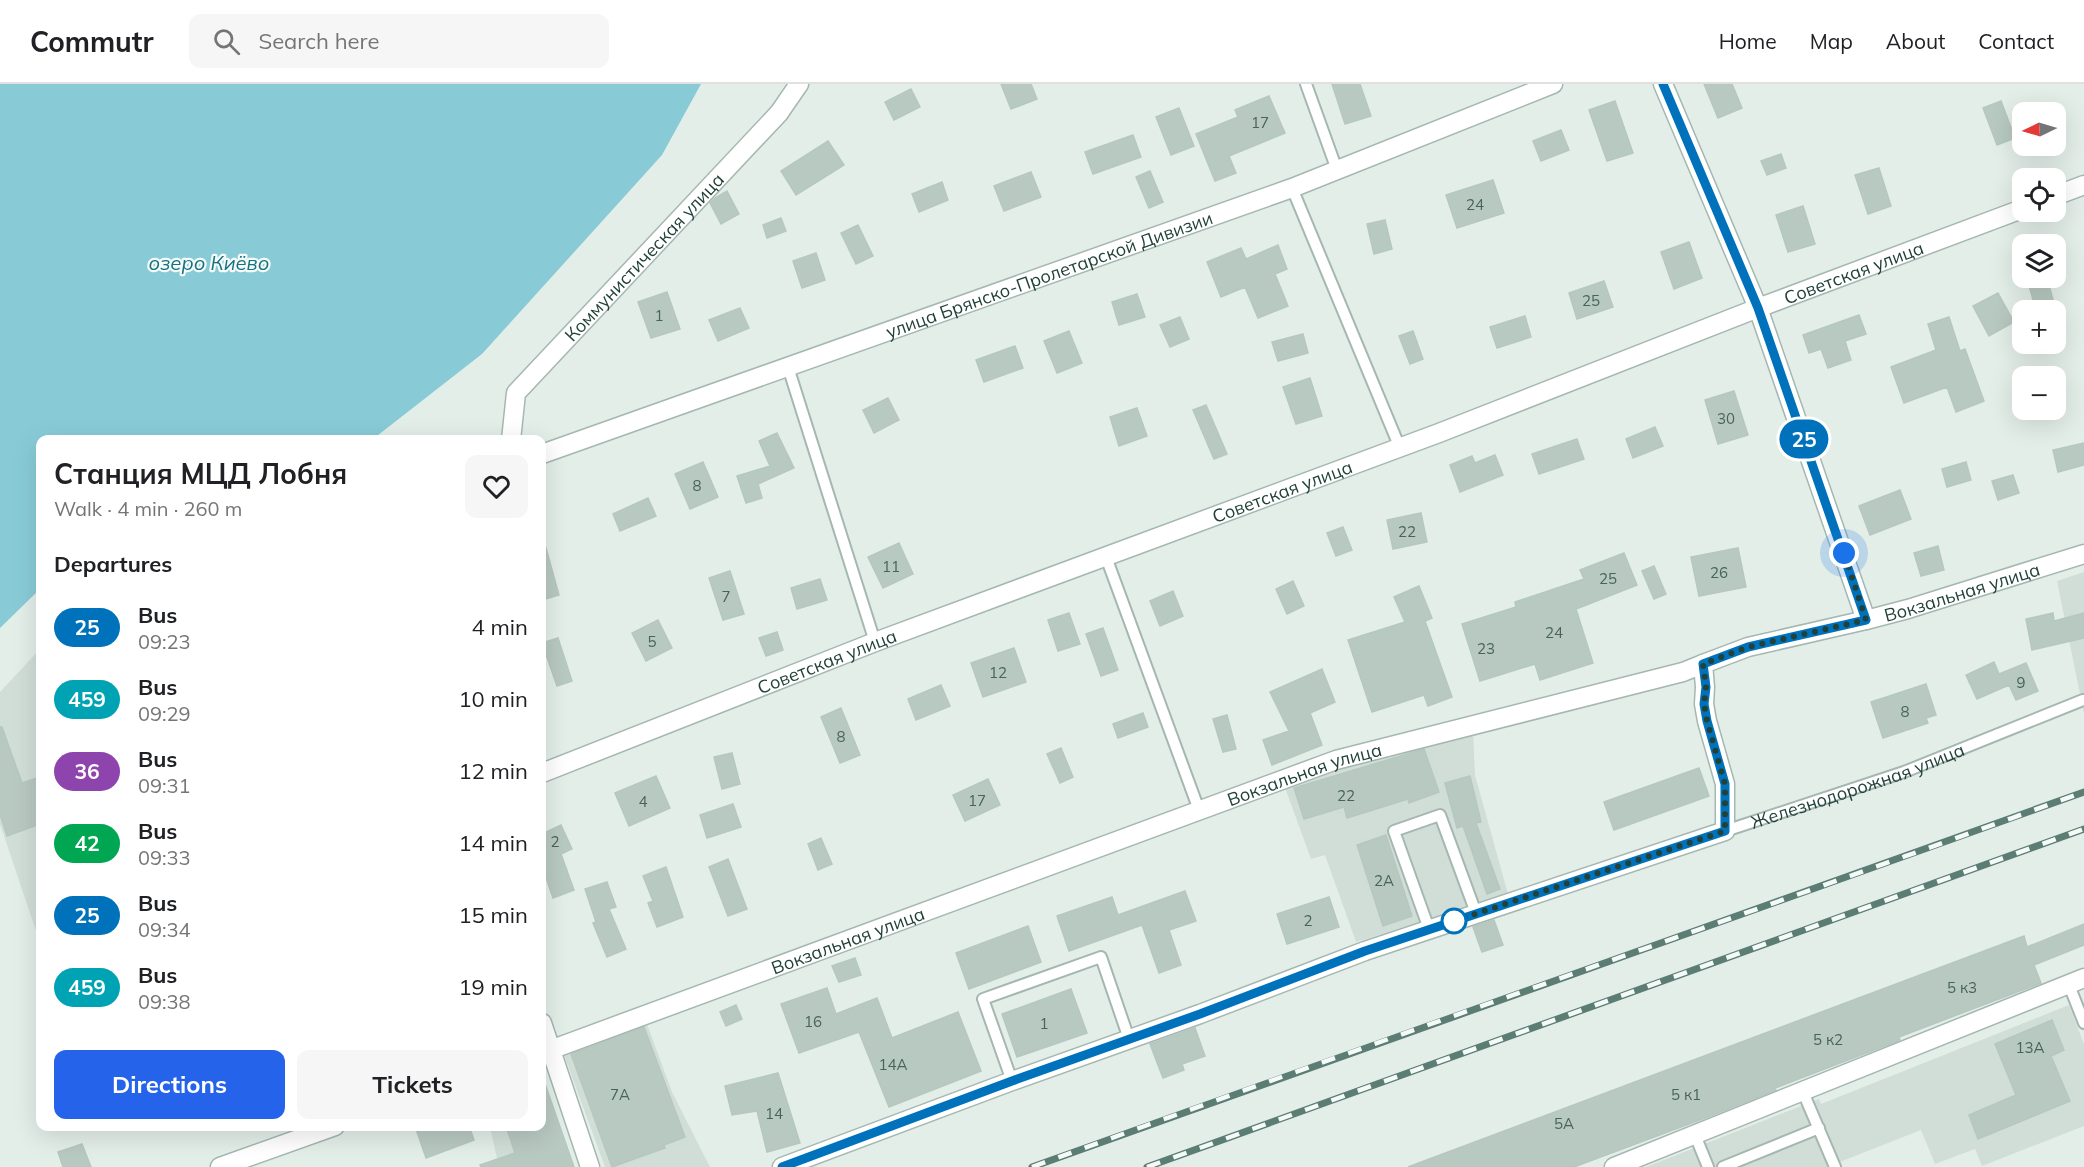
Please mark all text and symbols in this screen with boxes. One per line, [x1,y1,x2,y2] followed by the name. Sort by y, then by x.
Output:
[189,14,609,68] search box
[30,24,153,59] text: Commutr
[210,25,243,58] icon: search
[258,27,379,55] text: Search here
[1719,28,1777,54] text: Home
[1810,28,1853,54] text: Map
[1886,28,1945,54] text: About
[1978,28,2054,54] text: Contact
[2012,102,2066,156] north arrow
[2012,102,2066,420] map controls
[1251,113,1269,132] house number: 17
[559,168,728,346] street label: Коммунистическая улица
[2012,168,2066,222] button: locate
[1466,195,1484,214] house number: 24
[883,206,1216,343] street label: улица Брянско-Пролетарской Дивизии
[2012,234,2066,288] button: layers
[1780,235,1927,309] street label: Советская улица
[149,250,269,275] water label: озеро Киёво
[1582,291,1600,310] house number: 25
[2012,300,2066,354] button: +
[654,306,664,325] house number: 1
[2012,366,2066,420] button: −
[1717,409,1735,428] house number: 30
[1777,420,1831,458] line badge: 25
[1791,426,1817,452] text: 25
[465,455,528,518] button: heart
[1209,455,1355,528] street label: Советская улица
[54,456,347,491] text: Станция МЦД Лобня
[692,476,702,495] house number: 8
[54,496,242,521] text: Walk · 4 min · 260 m
[1398,522,1416,541] house number: 22
[1829,538,1859,568] your location
[54,550,172,578] text: Departures
[882,557,900,576] house number: 11
[1882,557,2043,626] street label: Вокзальная улица
[1710,563,1728,582] house number: 26
[1599,569,1617,588] house number: 25
[721,587,731,606] house number: 7
[138,601,177,629] text: Bus
[472,613,528,641] text: 4 min
[74,614,100,640] text: 25
[1545,623,1563,642] house number: 24
[754,624,900,699] street label: Советская улица
[138,629,191,654] text: 09:23
[647,632,657,651] house number: 5
[1477,639,1495,658] house number: 23
[989,663,1007,682] house number: 12
[138,673,177,701] text: Bus
[2016,673,2026,692] house number: 9
[458,685,528,713] text: 10 min
[68,686,106,712] text: 459
[138,701,191,726] text: 09:29
[1900,702,1910,721] house number: 8
[836,727,846,746] house number: 8
[1224,737,1384,811] street label: Вокзальная улица
[1748,737,1968,833] street label: Железнодорожная улица
[138,745,177,773] text: Bus
[458,757,528,785] text: 12 min
[74,758,100,784] text: 36
[138,773,191,798] text: 09:31
[1337,786,1355,805] house number: 22
[968,791,986,810] house number: 17
[638,792,648,811] house number: 4
[138,817,177,845] text: Bus
[458,829,528,857] text: 14 min
[74,830,100,856] text: 42
[550,832,560,851] house number: 2
[138,845,191,870] text: 09:33
[1374,871,1394,890] house number: 2А
[138,889,177,917] text: Bus
[458,901,528,929] text: 15 min
[768,901,928,979] street label: Вокзальная улица
[74,902,100,928] text: 25
[1441,908,1467,934] unlabelled marker
[1303,911,1313,930] house number: 2
[138,917,191,942] text: 09:34
[138,961,177,989] text: Bus
[458,973,528,1001] text: 19 min
[68,974,106,1000] text: 459
[1947,978,1977,997] house number: 5 к3
[138,989,191,1014] text: 09:38
[804,1012,822,1031] house number: 16
[1039,1014,1049,1033] house number: 1
[1813,1030,1843,1049] house number: 5 к2
[2015,1038,2045,1057] house number: 13А
[54,1050,285,1119] button: Directions
[297,1050,528,1119] button: Tickets
[878,1055,908,1074] house number: 14А
[610,1085,630,1104] house number: 7А
[1671,1085,1701,1104] house number: 5 к1
[765,1104,783,1123] house number: 14
[1554,1114,1574,1133] house number: 5А

